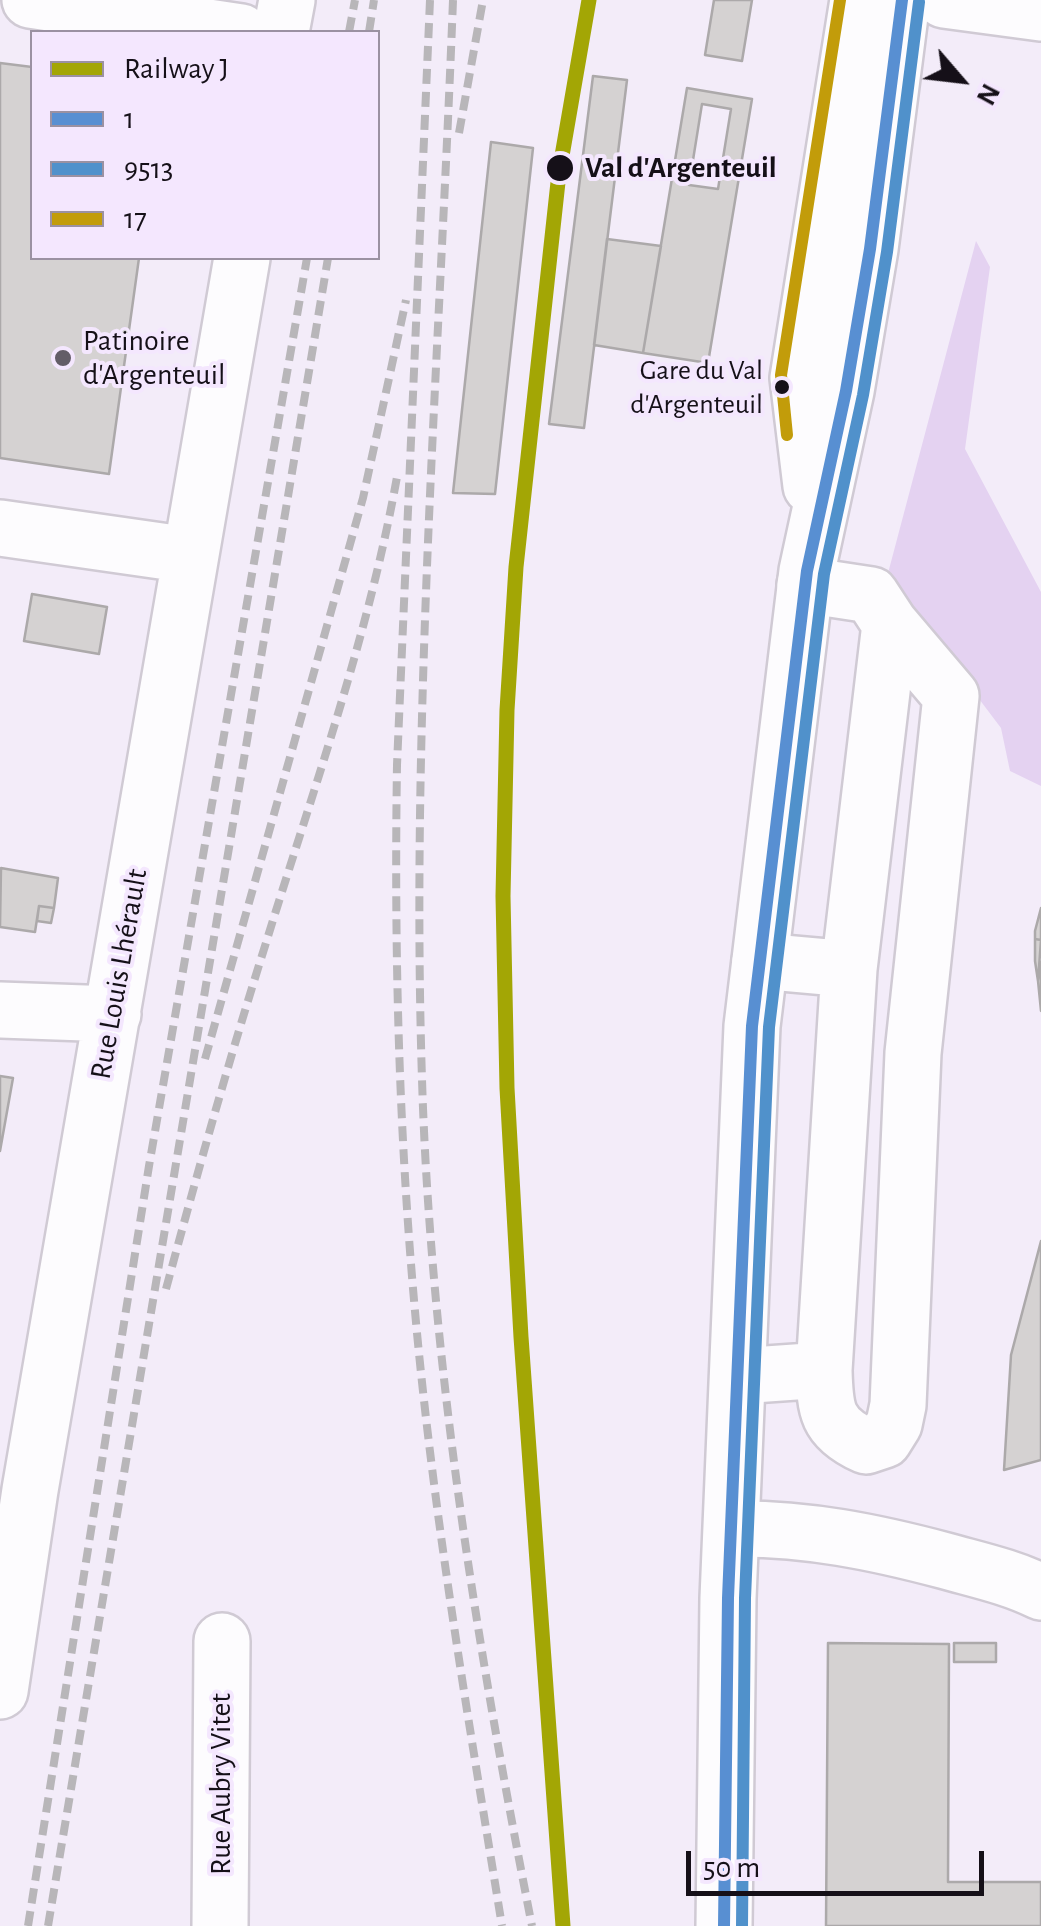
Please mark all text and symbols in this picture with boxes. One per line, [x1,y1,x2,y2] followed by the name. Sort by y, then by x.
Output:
[30,30,380,260] legend
[911,30,1011,130] north arrow
[124,54,229,84] text: Railway J
[971,79,1004,109] text: N
[124,104,134,134] text: 1
[585,150,777,186] place label: Val d'Argenteuil
[544,152,576,184] marker: Val d'Argenteuil
[124,154,173,184] text: 9513
[124,204,147,234] text: 17
[83,323,225,394] place label: Patinoire d'Argenteuil
[52,347,74,369] marker: Patinoire d'Argenteuil
[630,354,763,420] place label: Gare du Val d'Argenteuil
[772,377,792,397] marker: Gare du Val d'Argenteuil
[83,866,155,1082] street label: Rue Louis Lhérault
[203,1693,239,1875] street label: Rue Aubry Vitet
[691,1831,988,1893] scale bar
[703,1853,760,1883] text: 50 m

